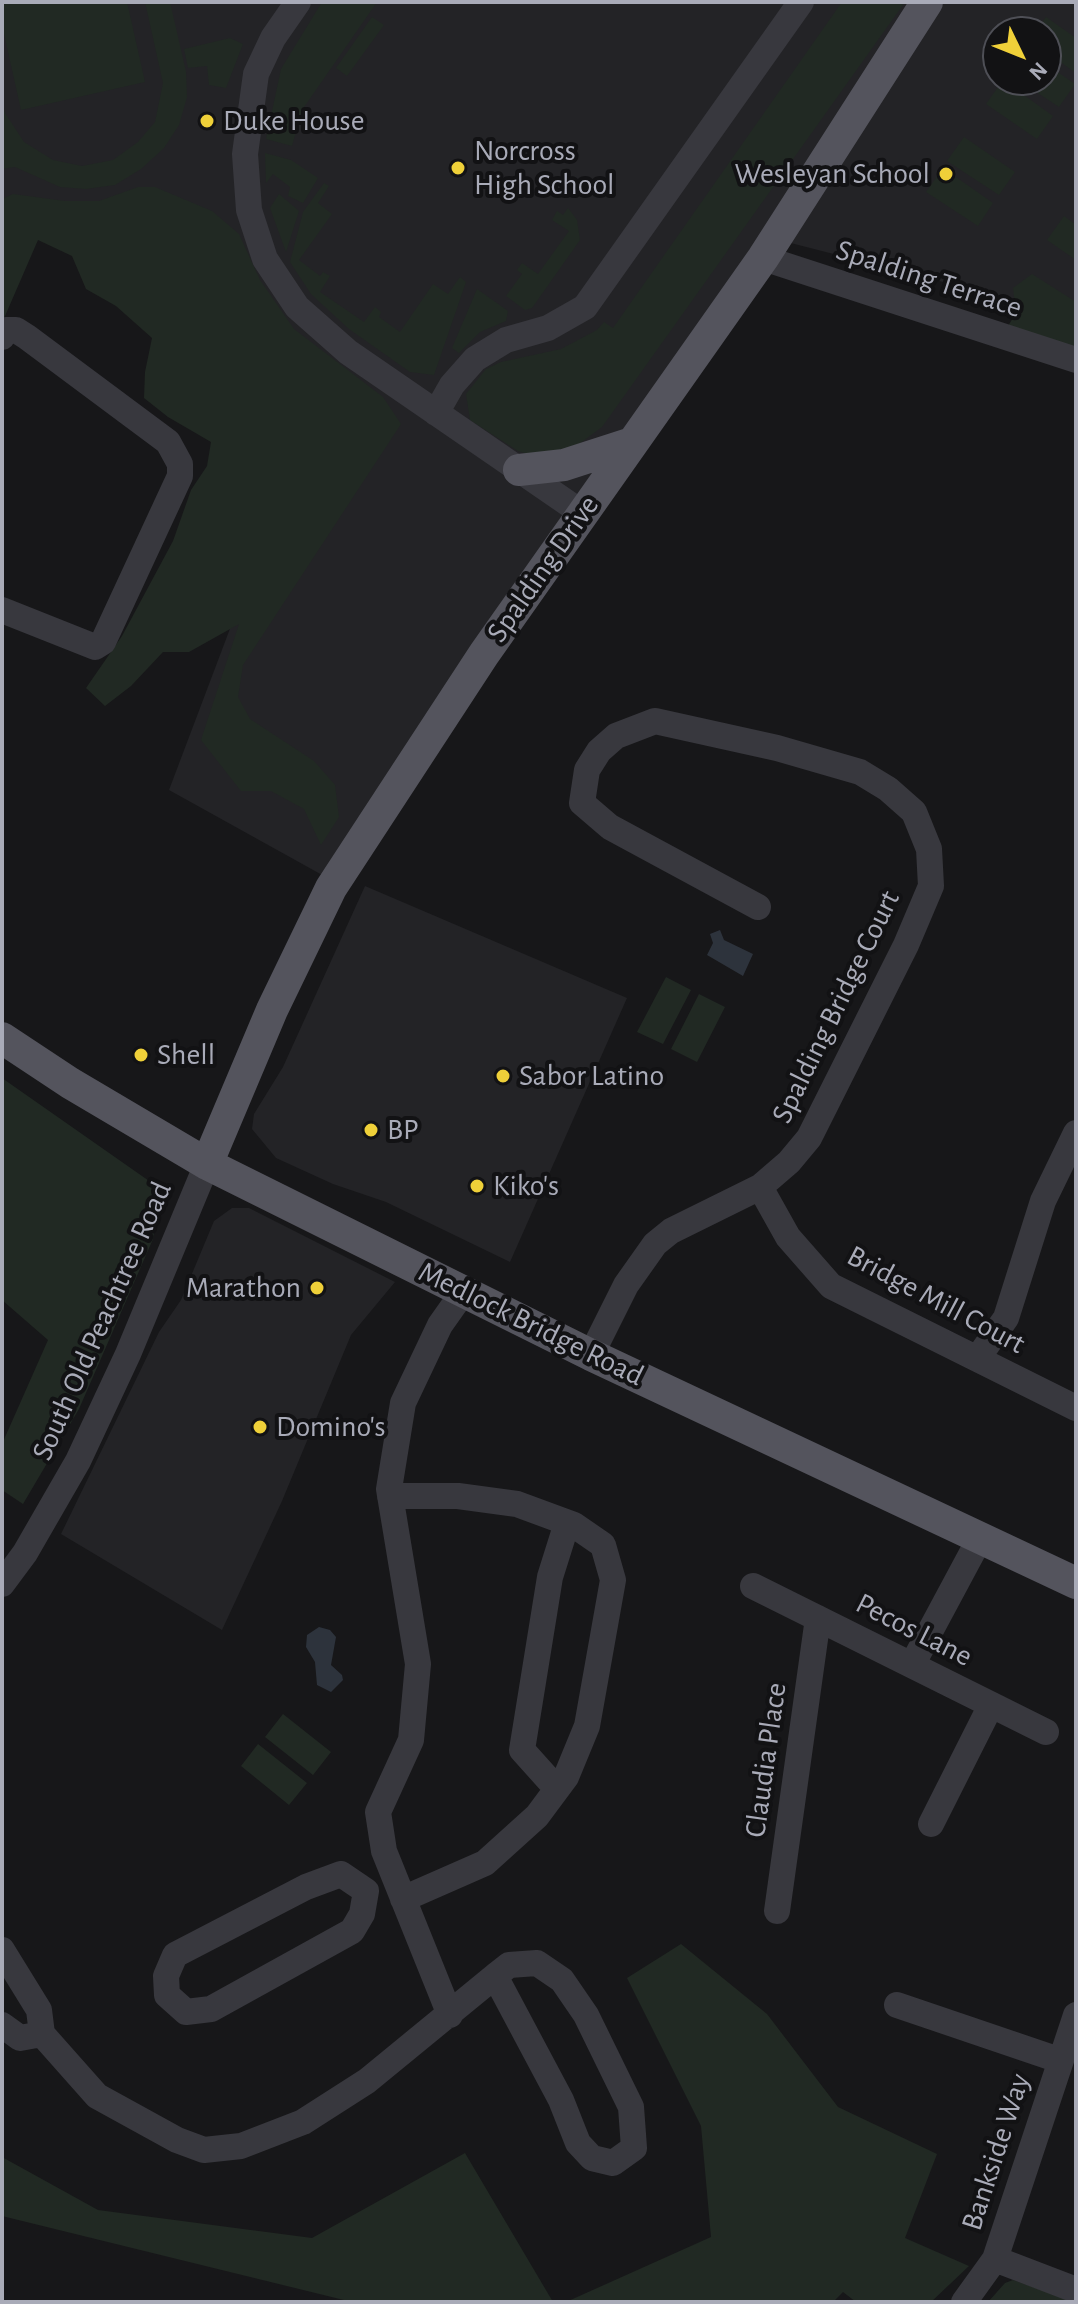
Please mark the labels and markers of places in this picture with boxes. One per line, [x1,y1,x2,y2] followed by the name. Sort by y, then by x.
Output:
[223,103,365,139] place label: Duke House
[198,112,216,130] marker: Duke House
[474,133,615,204] place label: Norcross High School
[734,156,930,192] place label: Wesleyan School
[449,159,467,177] marker: Norcross High School
[937,165,955,183] marker: Wesleyan School
[157,1037,215,1073] place label: Shell
[132,1046,150,1064] marker: Shell
[519,1058,664,1094] place label: Sabor Latino
[494,1067,512,1085] marker: Sabor Latino
[387,1112,419,1148] place label: BP
[362,1121,380,1139] marker: BP
[493,1168,559,1204] place label: Kiko's
[468,1177,486,1195] marker: Kiko's
[186,1270,301,1306] place label: Marathon
[308,1279,326,1297] marker: Marathon
[276,1409,386,1445] place label: Domino's
[251,1418,269,1436] marker: Domino's

